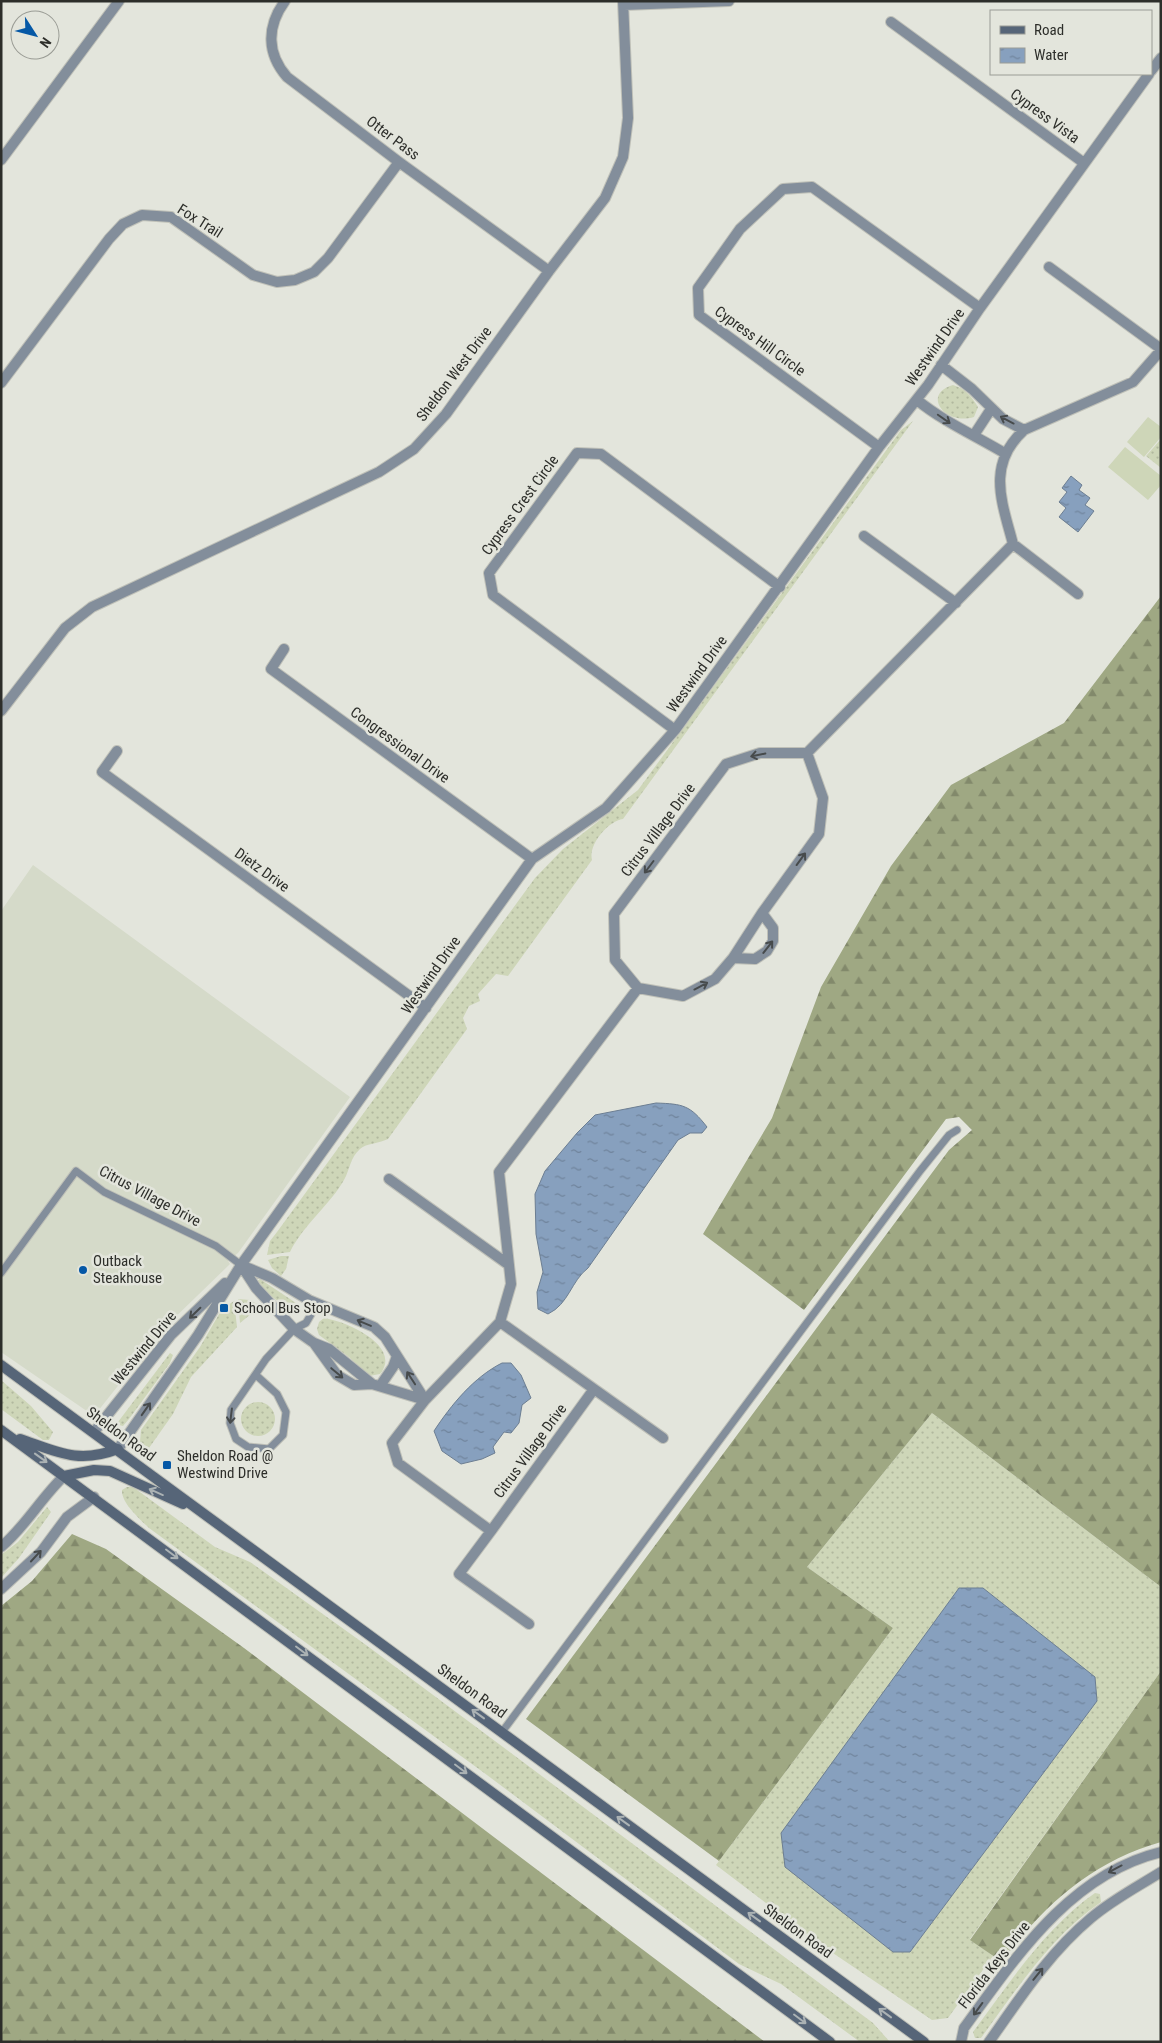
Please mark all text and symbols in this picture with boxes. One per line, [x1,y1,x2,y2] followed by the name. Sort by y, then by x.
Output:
[10,10,60,60] north arrow
[990,10,1152,75] legend
[1034,21,1064,39] text: Road
[37,34,55,51] text: N
[1034,46,1069,64] text: Water
[1007,85,1083,147] street label: Cypress Vista
[363,112,423,164] street label: Otter Pass
[174,200,226,242] street label: Fox Trail
[711,302,809,380] street label: Cypress Hill Circle
[902,305,968,389] street label: Westwind Drive
[412,323,496,425] street label: Sheldon West Drive
[937,414,951,424] one-way arrow
[1000,415,1015,425] one-way arrow
[478,451,562,559] street label: Cypress Crest Circle
[663,632,731,716] street label: Westwind Drive
[347,703,453,787] street label: Congressional Drive
[751,750,767,760] one-way arrow
[617,780,699,880] street label: Citrus Village Drive
[231,844,293,896] street label: Dietz Drive
[795,853,806,866] one-way arrow
[644,860,654,874] one-way arrow
[398,933,464,1017] street label: Westwind Drive
[763,940,773,954] one-way arrow
[693,981,708,990] one-way arrow
[96,1162,204,1230] street label: Citrus Village Drive
[93,1252,162,1287] place label: Outback Steakhouse
[77,1264,89,1276] marker: Outback Steakhouse
[234,1299,331,1317] place label: School Bus Stop
[218,1302,230,1314] marker: School Bus Stop
[108,1307,180,1389] street label: Westwind Drive
[188,1307,201,1319] one-way arrow
[357,1318,372,1327] one-way arrow
[331,1368,344,1379] one-way arrow
[406,1371,416,1385] one-way arrow
[490,1400,570,1502] street label: Citrus Village Drive
[141,1402,151,1416] one-way arrow
[83,1403,159,1465] street label: Sheldon Road
[226,1407,236,1423] one-way arrow
[177,1447,273,1482] place label: Sheldon Road @ Westwind Drive
[34,1453,47,1464] one-way arrow
[161,1459,173,1471] marker: Sheldon Road @ Westwind Drive
[149,1486,164,1496] one-way arrow
[31,1549,42,1562] one-way arrow
[165,1549,178,1560] one-way arrow
[295,1646,309,1656] one-way arrow
[434,1660,510,1722] street label: Sheldon Road
[471,1709,485,1719] one-way arrow
[454,1763,467,1774] one-way arrow
[617,1815,630,1826] one-way arrow
[1108,1864,1123,1874] one-way arrow
[760,1900,836,1962] street label: Sheldon Road
[747,1912,761,1922] one-way arrow
[954,1918,1034,2012] street label: Florida Keys Drive
[1033,1967,1044,1980] one-way arrow
[973,2002,983,2016] one-way arrow
[878,2008,892,2018] one-way arrow
[793,2014,807,2024] one-way arrow

